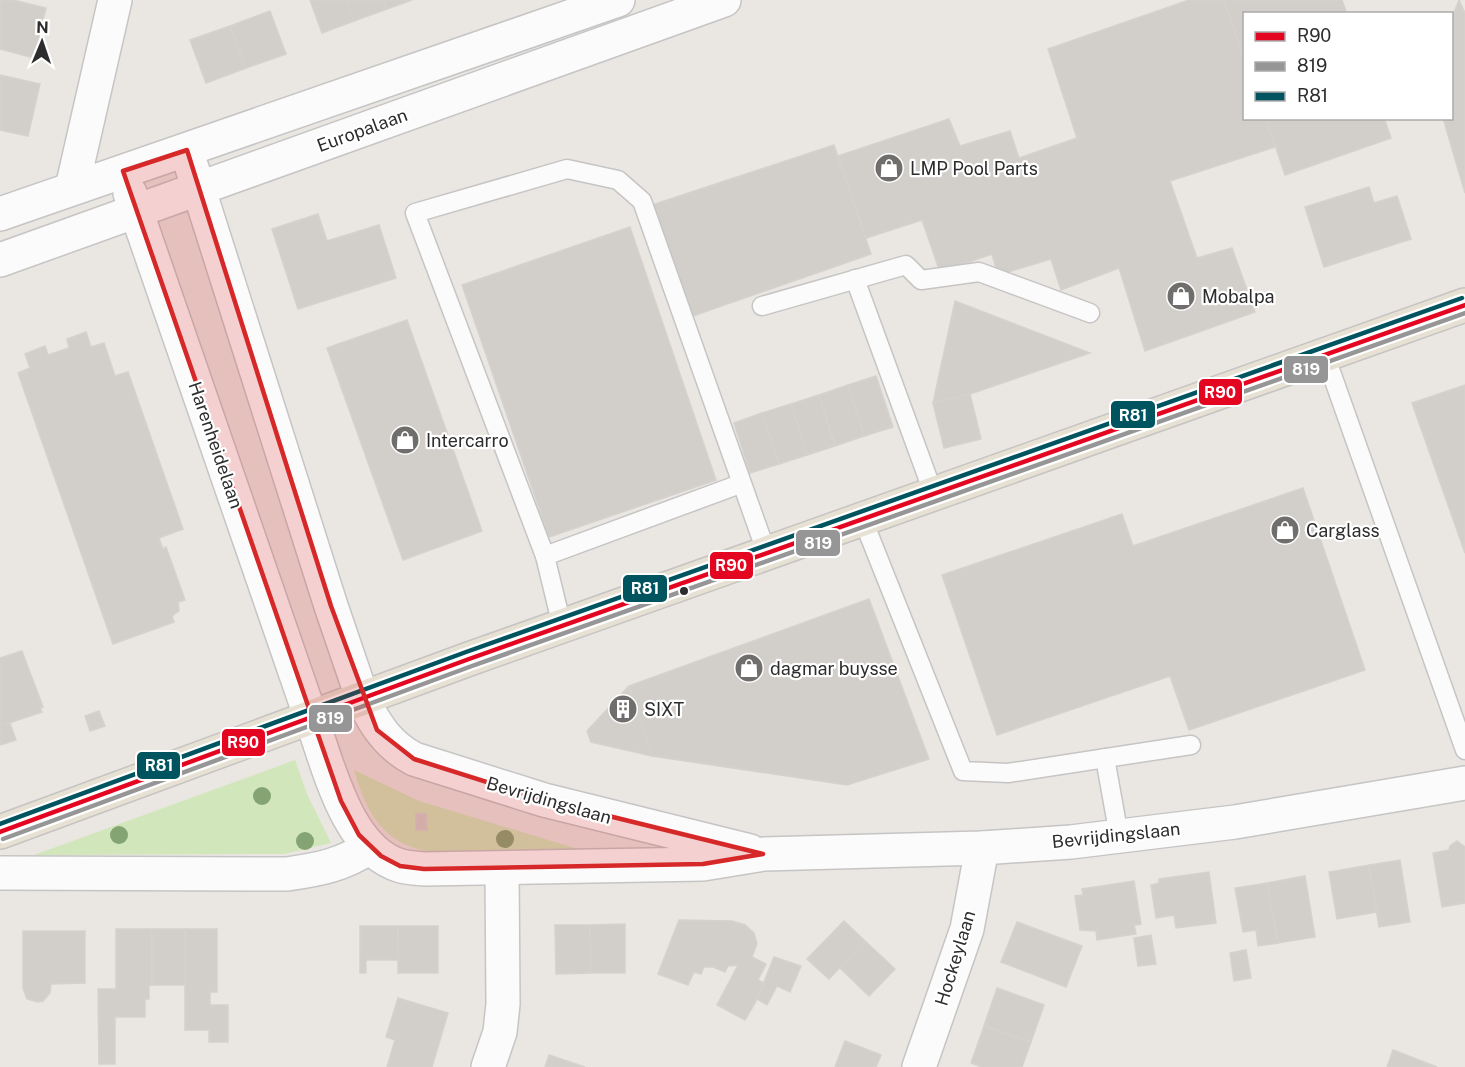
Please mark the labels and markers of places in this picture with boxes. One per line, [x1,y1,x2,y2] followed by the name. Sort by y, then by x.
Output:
[873,152,905,184] shop icon: LMP Pool Parts
[910,158,1038,179] place label: LMP Pool Parts
[1165,280,1197,312] shop icon: Mobalpa
[1202,286,1275,307] place label: Mobalpa
[389,424,421,456] shop icon: Intercarro
[426,430,509,451] place label: Intercarro
[1269,514,1301,546] shop icon: Carglass
[1306,520,1380,541] place label: Carglass
[678,585,690,597] unlabelled marker
[733,652,765,684] shop icon: dagmar buysse
[770,658,898,679] place label: dagmar buysse
[607,693,639,725] building icon: SIXT
[644,699,685,720] place label: SIXT

